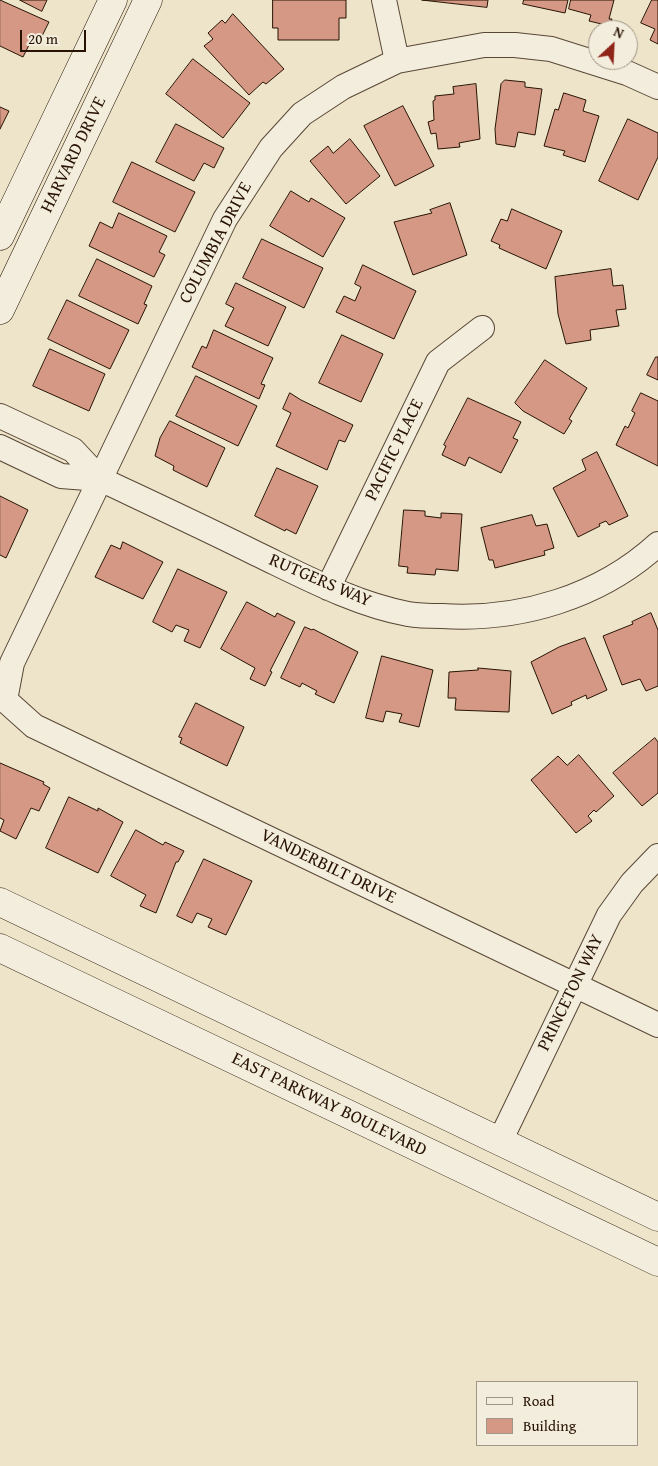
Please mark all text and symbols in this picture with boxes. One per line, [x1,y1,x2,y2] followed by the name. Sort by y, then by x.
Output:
[22,20,89,52] scale bar
[588,20,638,70] north arrow
[610,21,627,43] text: N
[28,28,58,49] text: 20 m
[37,93,111,217] street label: HARVARD DRIVE
[175,179,257,307] street label: COLUMBIA DRIVE
[361,396,429,504] street label: PACIFIC PLACE
[266,550,374,612] street label: RUTGERS WAY
[257,825,399,909] street label: VANDERBILT DRIVE
[533,931,609,1055] street label: PRINCETON WAY
[228,1048,430,1162] street label: EAST PARKWAY BOULEVARD
[476,1381,638,1446] legend
[523,1390,554,1411] text: Road
[523,1415,576,1436] text: Building

